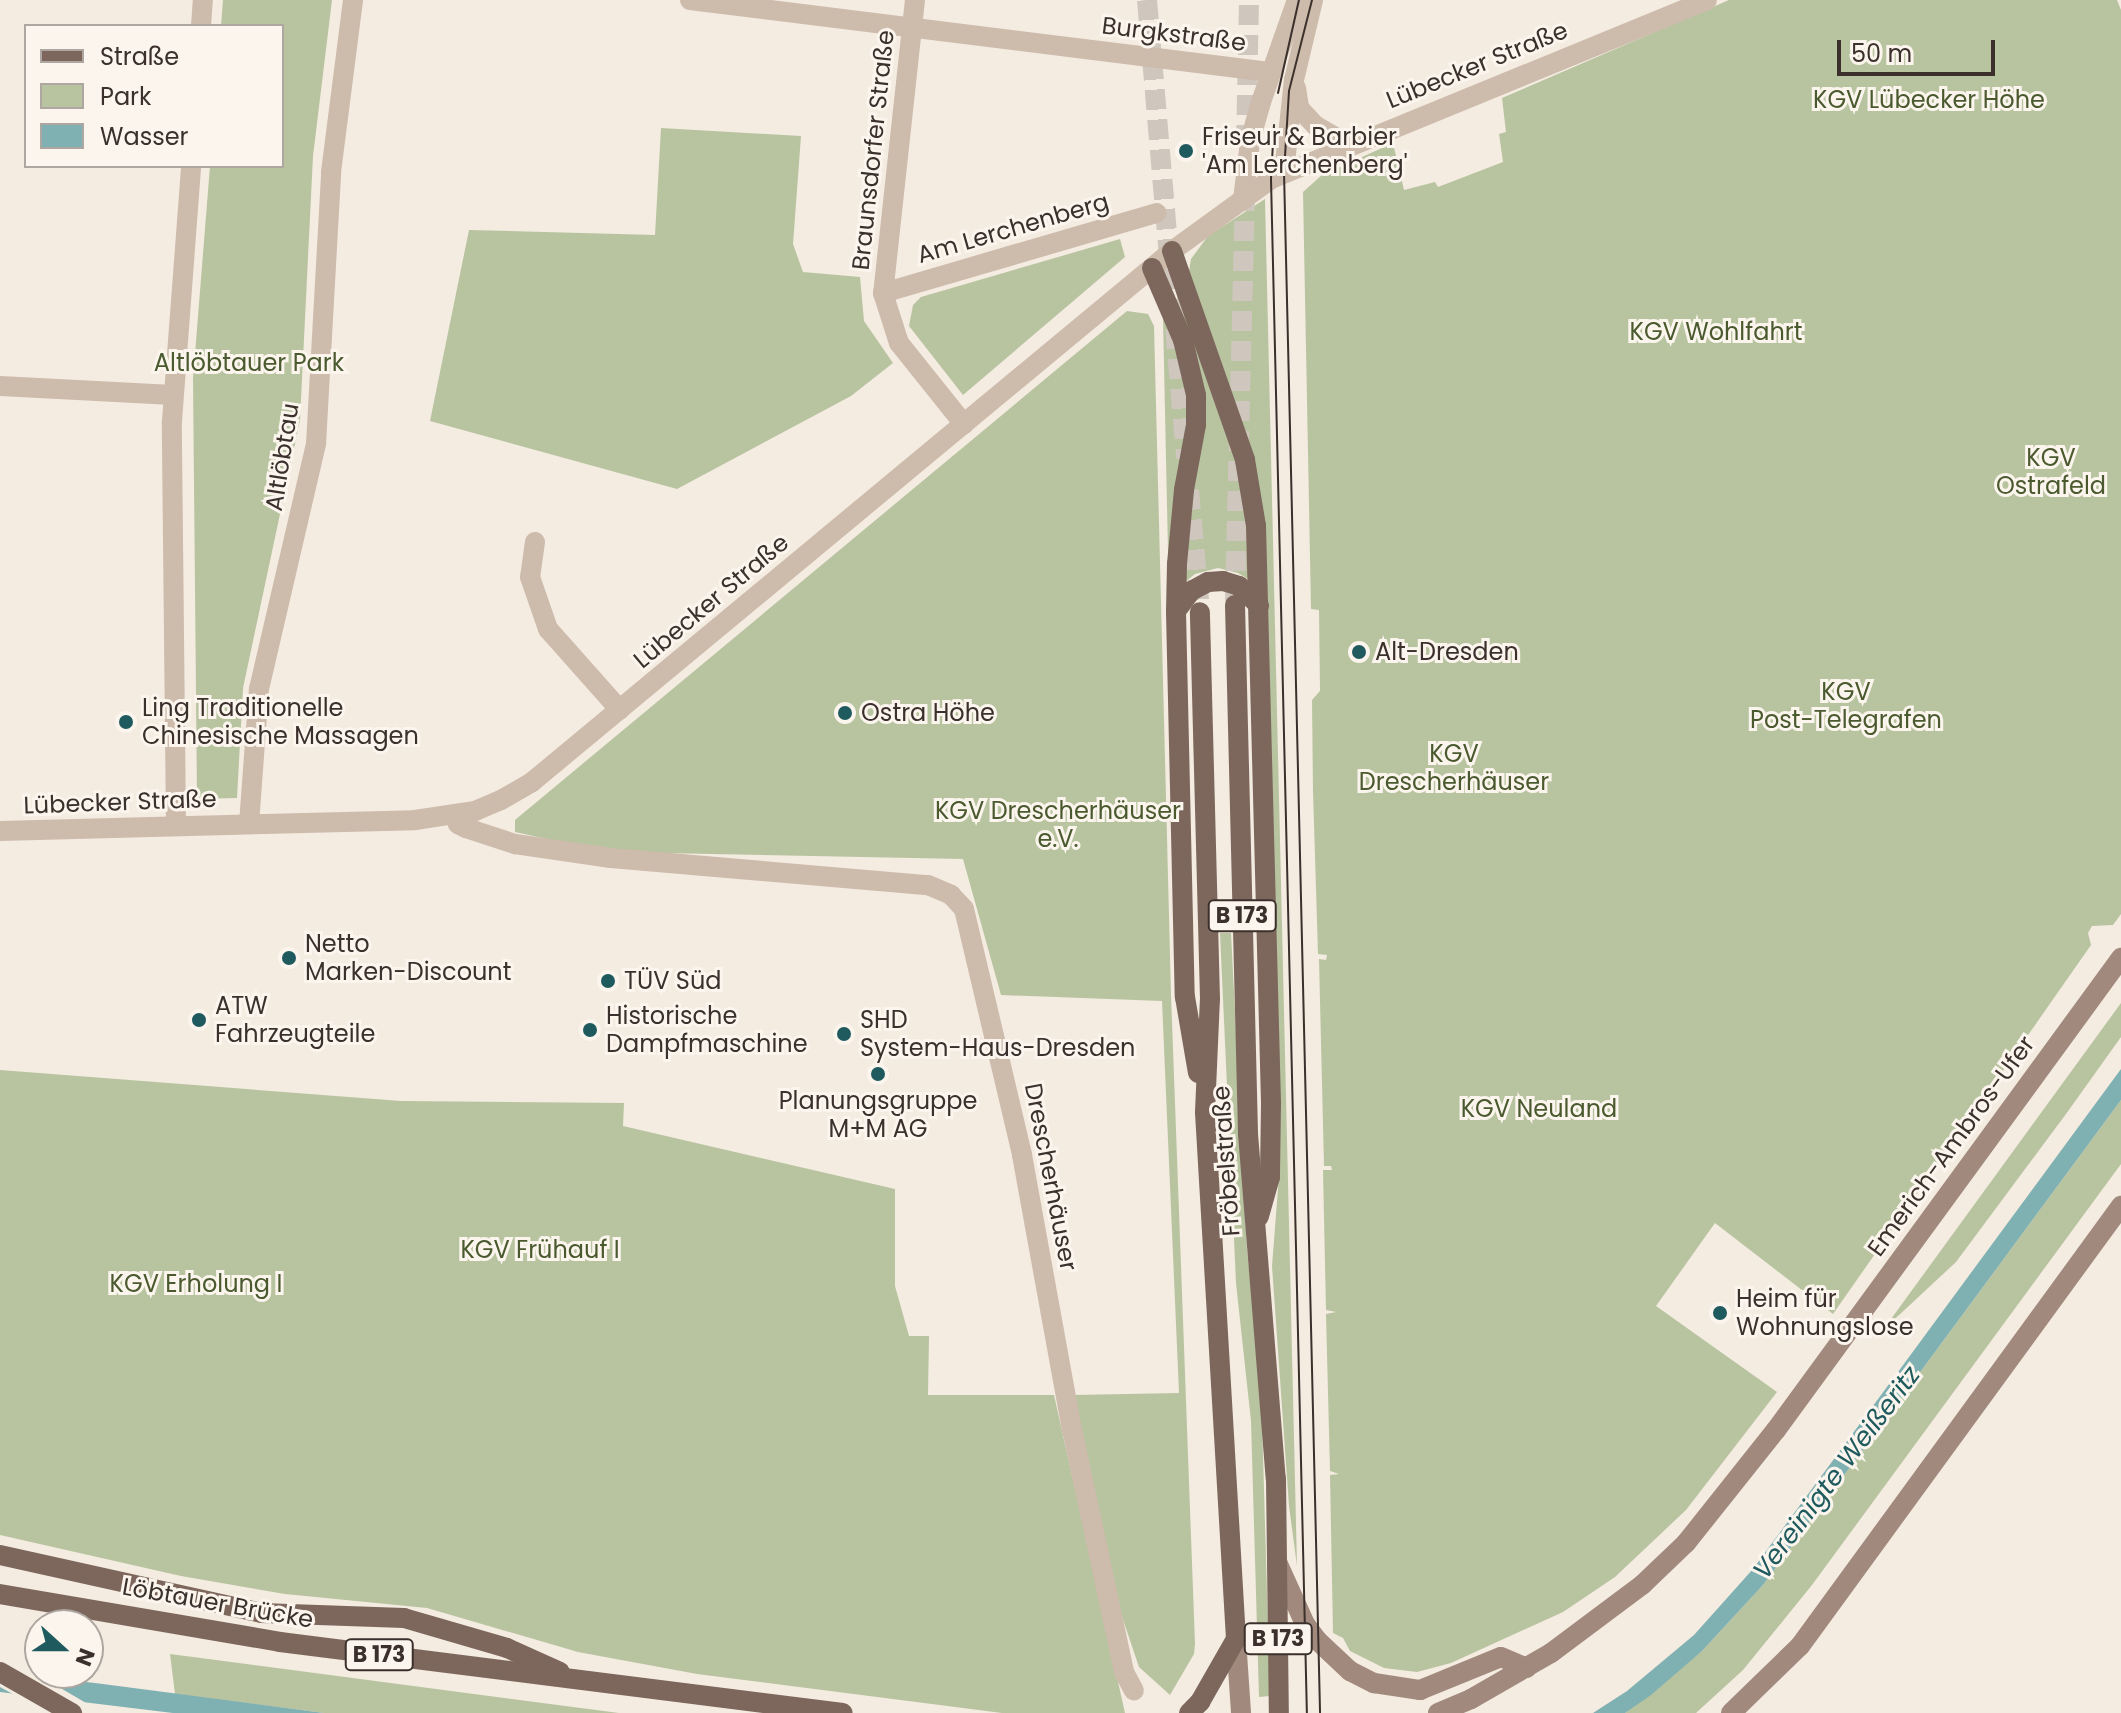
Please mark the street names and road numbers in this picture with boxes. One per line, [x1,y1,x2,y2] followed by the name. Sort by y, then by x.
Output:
[1100,11,1248,57] street label: Burgkstraße
[1382,15,1572,115] street label: Lübecker Straße
[846,29,900,271] street label: Braunsdorfer Straße
[914,187,1112,269] street label: Am Lerchenberg
[259,401,305,513] street label: Altlöbtau
[628,528,794,674] street label: Lübecker Straße
[23,784,217,820] street label: Lübecker Straße
[1206,898,1278,934] road number: B 173
[1861,1030,2041,1262] street label: Emerich-Ambros-Ufer
[1019,1081,1083,1273] street label: Drescherhäuser
[1206,1085,1246,1237] street label: Fröbelstraße
[120,1572,316,1634] street label: Löbtauer Brücke
[1242,1621,1314,1657] road number: B 173
[343,1637,415,1673] road number: B 173

